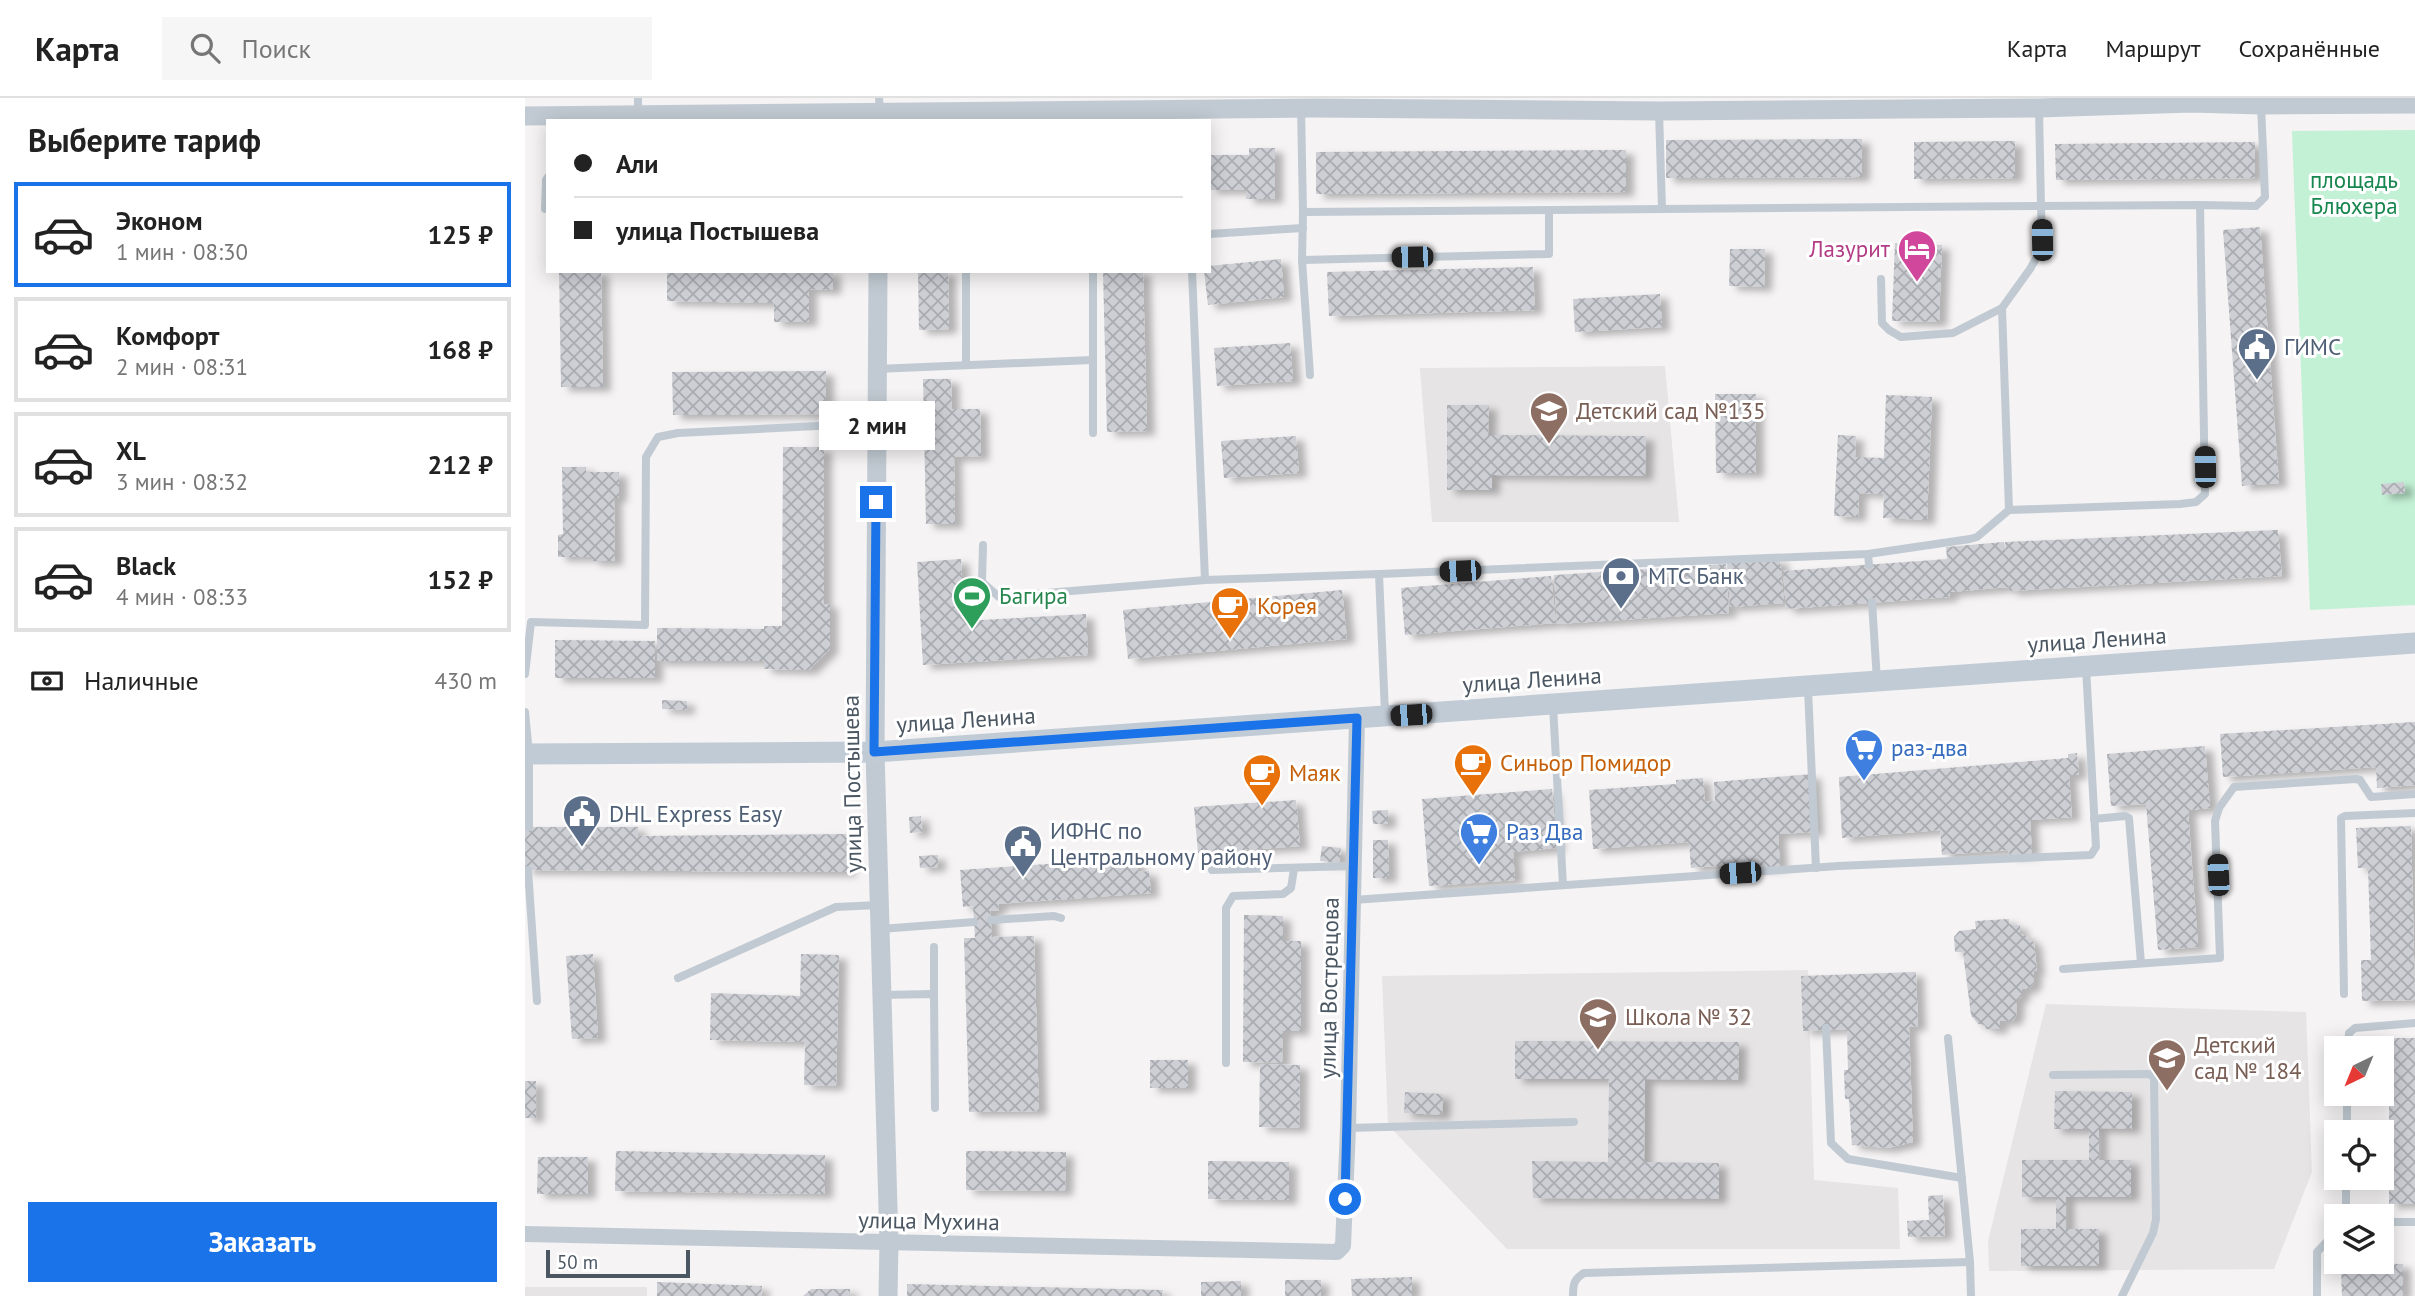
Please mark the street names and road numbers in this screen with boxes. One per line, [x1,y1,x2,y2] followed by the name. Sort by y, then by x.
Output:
[2026,620,2167,659] street label: улица Ленина
[1461,660,1602,699] street label: улица Ленина
[835,695,868,873] street label: улица Постышева
[895,700,1036,739] street label: улица Ленина
[1312,897,1345,1079] street label: улица Вострецова
[858,1205,1000,1236] street label: улица Мухина

